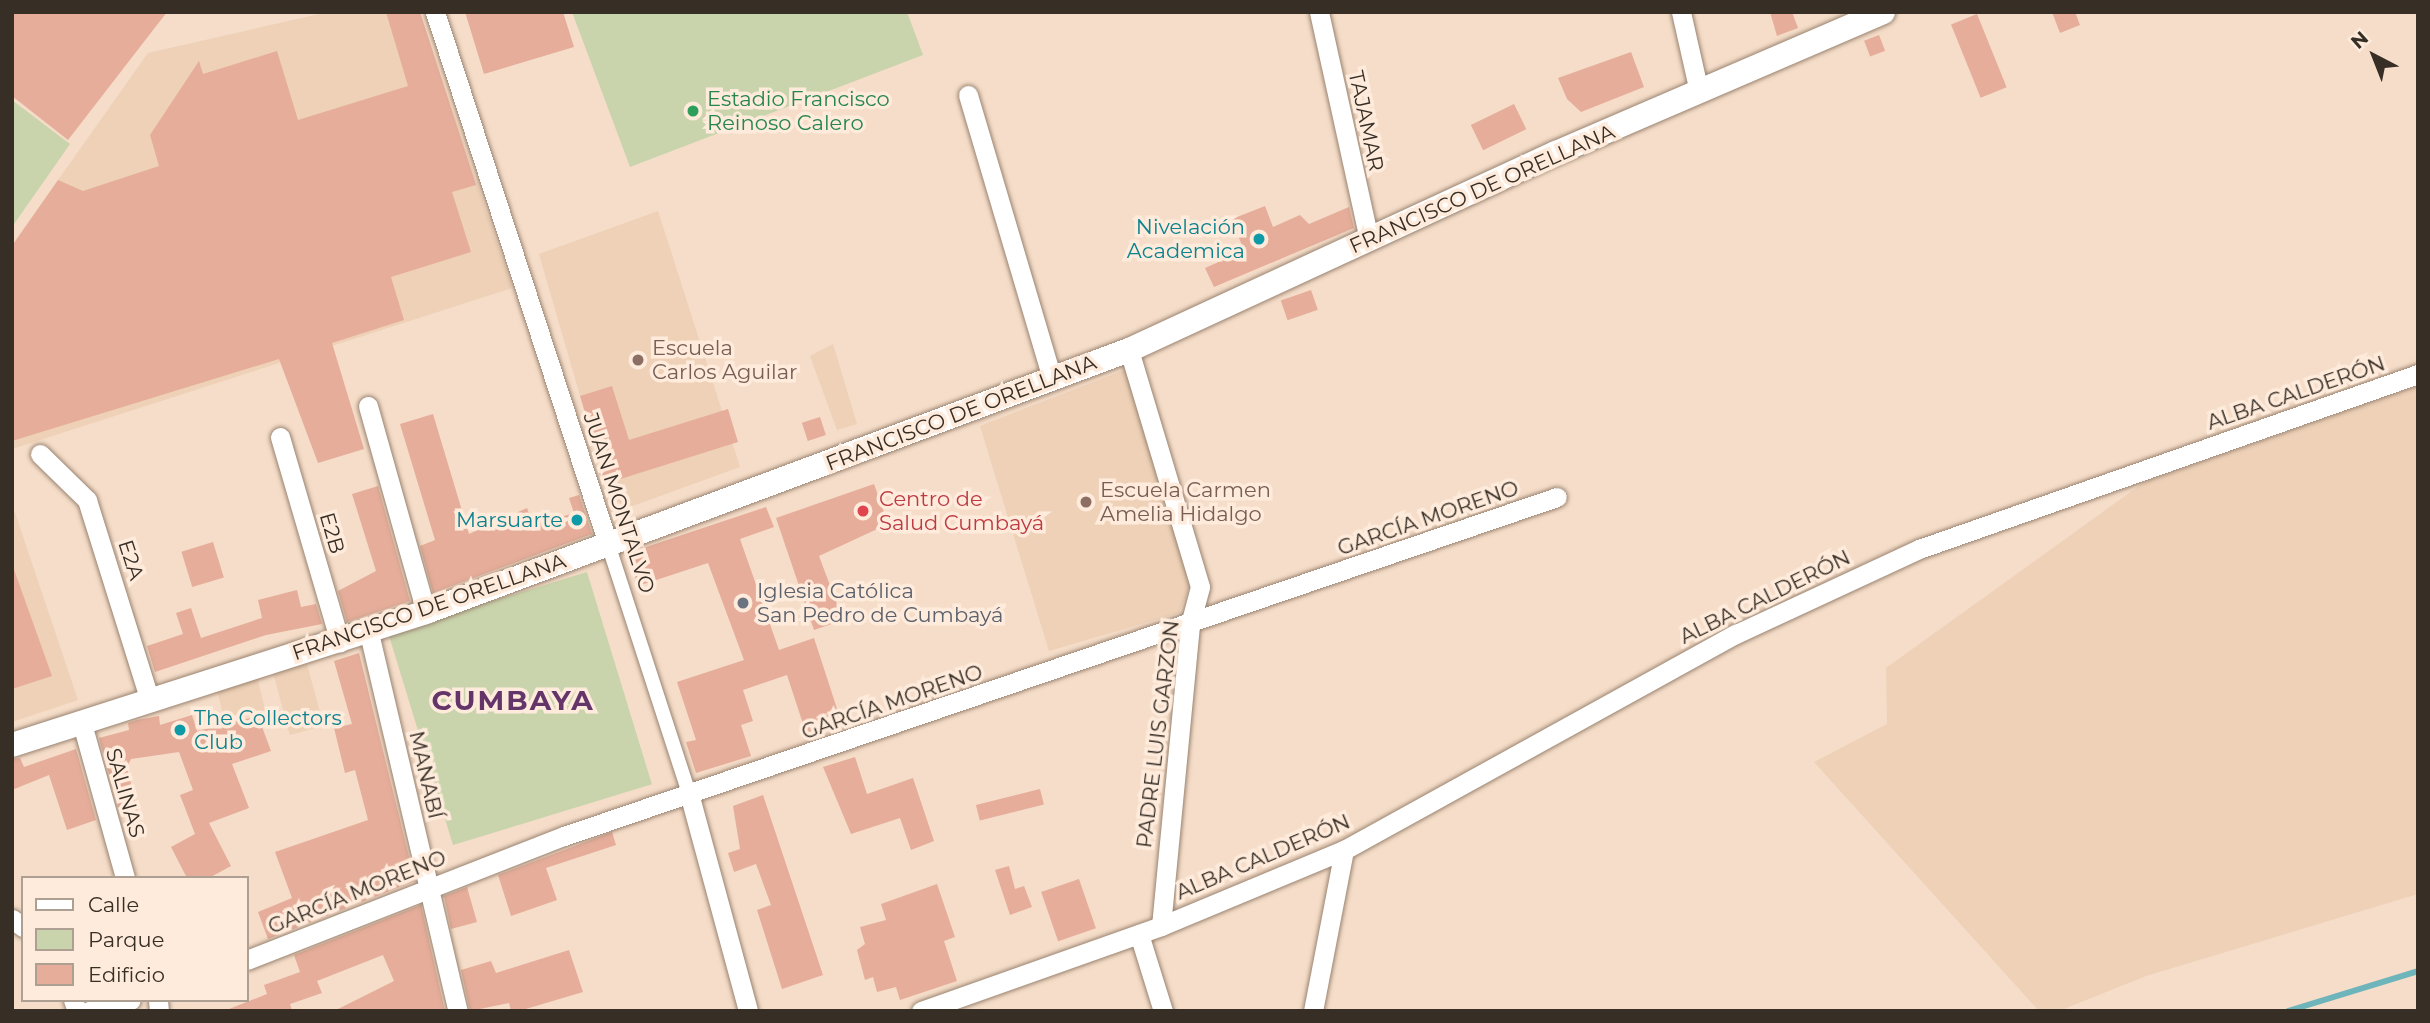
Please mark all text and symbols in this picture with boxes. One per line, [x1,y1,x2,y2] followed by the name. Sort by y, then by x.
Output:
[2339,21,2409,91] north arrow
[2346,26,2373,54] text: N
[1343,68,1389,174] street label: TAJAMAR
[707,86,890,136] place label: Estadio Francisco Reinoso Calero
[685,103,701,119] marker: Estadio Francisco Reinoso Calero
[1345,119,1619,259] street label: FRANCISCO DE ORELLANA
[1127,214,1245,264] place label: Nivelación Academica
[1251,231,1267,247] marker: Nivelación Academica
[652,335,797,385] place label: Escuela Carlos Aguilar
[822,350,1100,476] street label: FRANCISCO DE ORELLANA
[2204,351,2388,435] street label: ALBA CALDERÓN
[630,352,646,368] marker: Escuela Carlos Aguilar
[578,409,660,597] street label: JUAN MONTALVO
[1334,475,1522,561] street label: GARCÍA MORENO
[1100,477,1271,527] place label: Escuela Carmen Amelia Hidalgo
[879,486,1044,536] place label: Centro de Salud Cumbayá
[1078,494,1094,510] marker: Escuela Carmen Amelia Hidalgo
[853,501,873,521] marker: Centro de Salud Cumbayá
[456,507,563,533] place label: Marsuarte
[314,510,350,556] street label: E2B
[569,512,585,528] marker: Marsuarte
[113,537,149,583] street label: E2A
[1675,545,1855,649] street label: ALBA CALDERÓN
[289,548,569,666] street label: FRANCISCO DE ORELLANA
[757,578,1003,628] place label: Iglesia Católica San Pedro de Cumbayá
[735,595,751,611] marker: Iglesia Católica San Pedro de Cumbayá
[1132,619,1184,849] street label: PADRE LUIS GARZON
[798,659,986,745] street label: GARCÍA MORENO
[432,683,594,717] district label: CUMBAYA
[194,705,342,755] place label: The Collectors Club
[172,722,188,738] marker: The Collectors Club
[404,729,448,821] street label: MANABÍ
[100,745,150,841] street label: SALINAS
[1172,809,1354,905] street label: ALBA CALDERÓN
[264,845,450,939] street label: GARCÍA MORENO
[21,876,248,1002] legend
[88,892,139,917] text: Calle
[88,927,164,952] text: Parque
[88,962,165,987] text: Edificio

